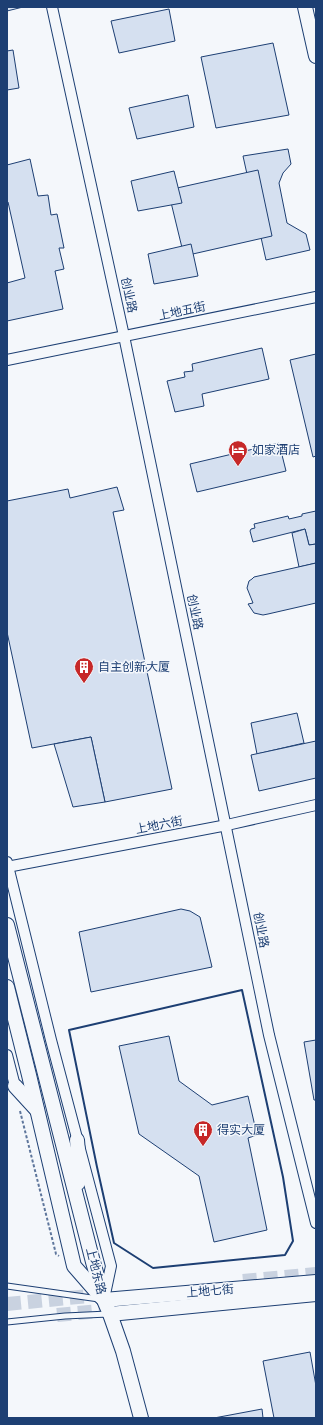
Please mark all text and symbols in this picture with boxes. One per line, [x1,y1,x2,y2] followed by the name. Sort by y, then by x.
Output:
[118,276,140,314] street label: 创业路
[157,299,207,323] street label: 上地五街
[227,439,249,467] hotel icon: 如家酒店
[252,443,300,457] place label: 如家酒店
[184,593,206,631] street label: 创业路
[73,656,95,684] building icon: 自主创新大厦
[98,660,170,674] place label: 自主创新大厦
[134,814,184,836] street label: 上地六街
[251,911,271,949] street label: 创业路
[192,1119,214,1147] building icon: 得实大厦
[217,1123,265,1137] place label: 得实大厦
[83,1246,109,1296] street label: 上地东路
[185,1282,235,1300] street label: 上地七街

